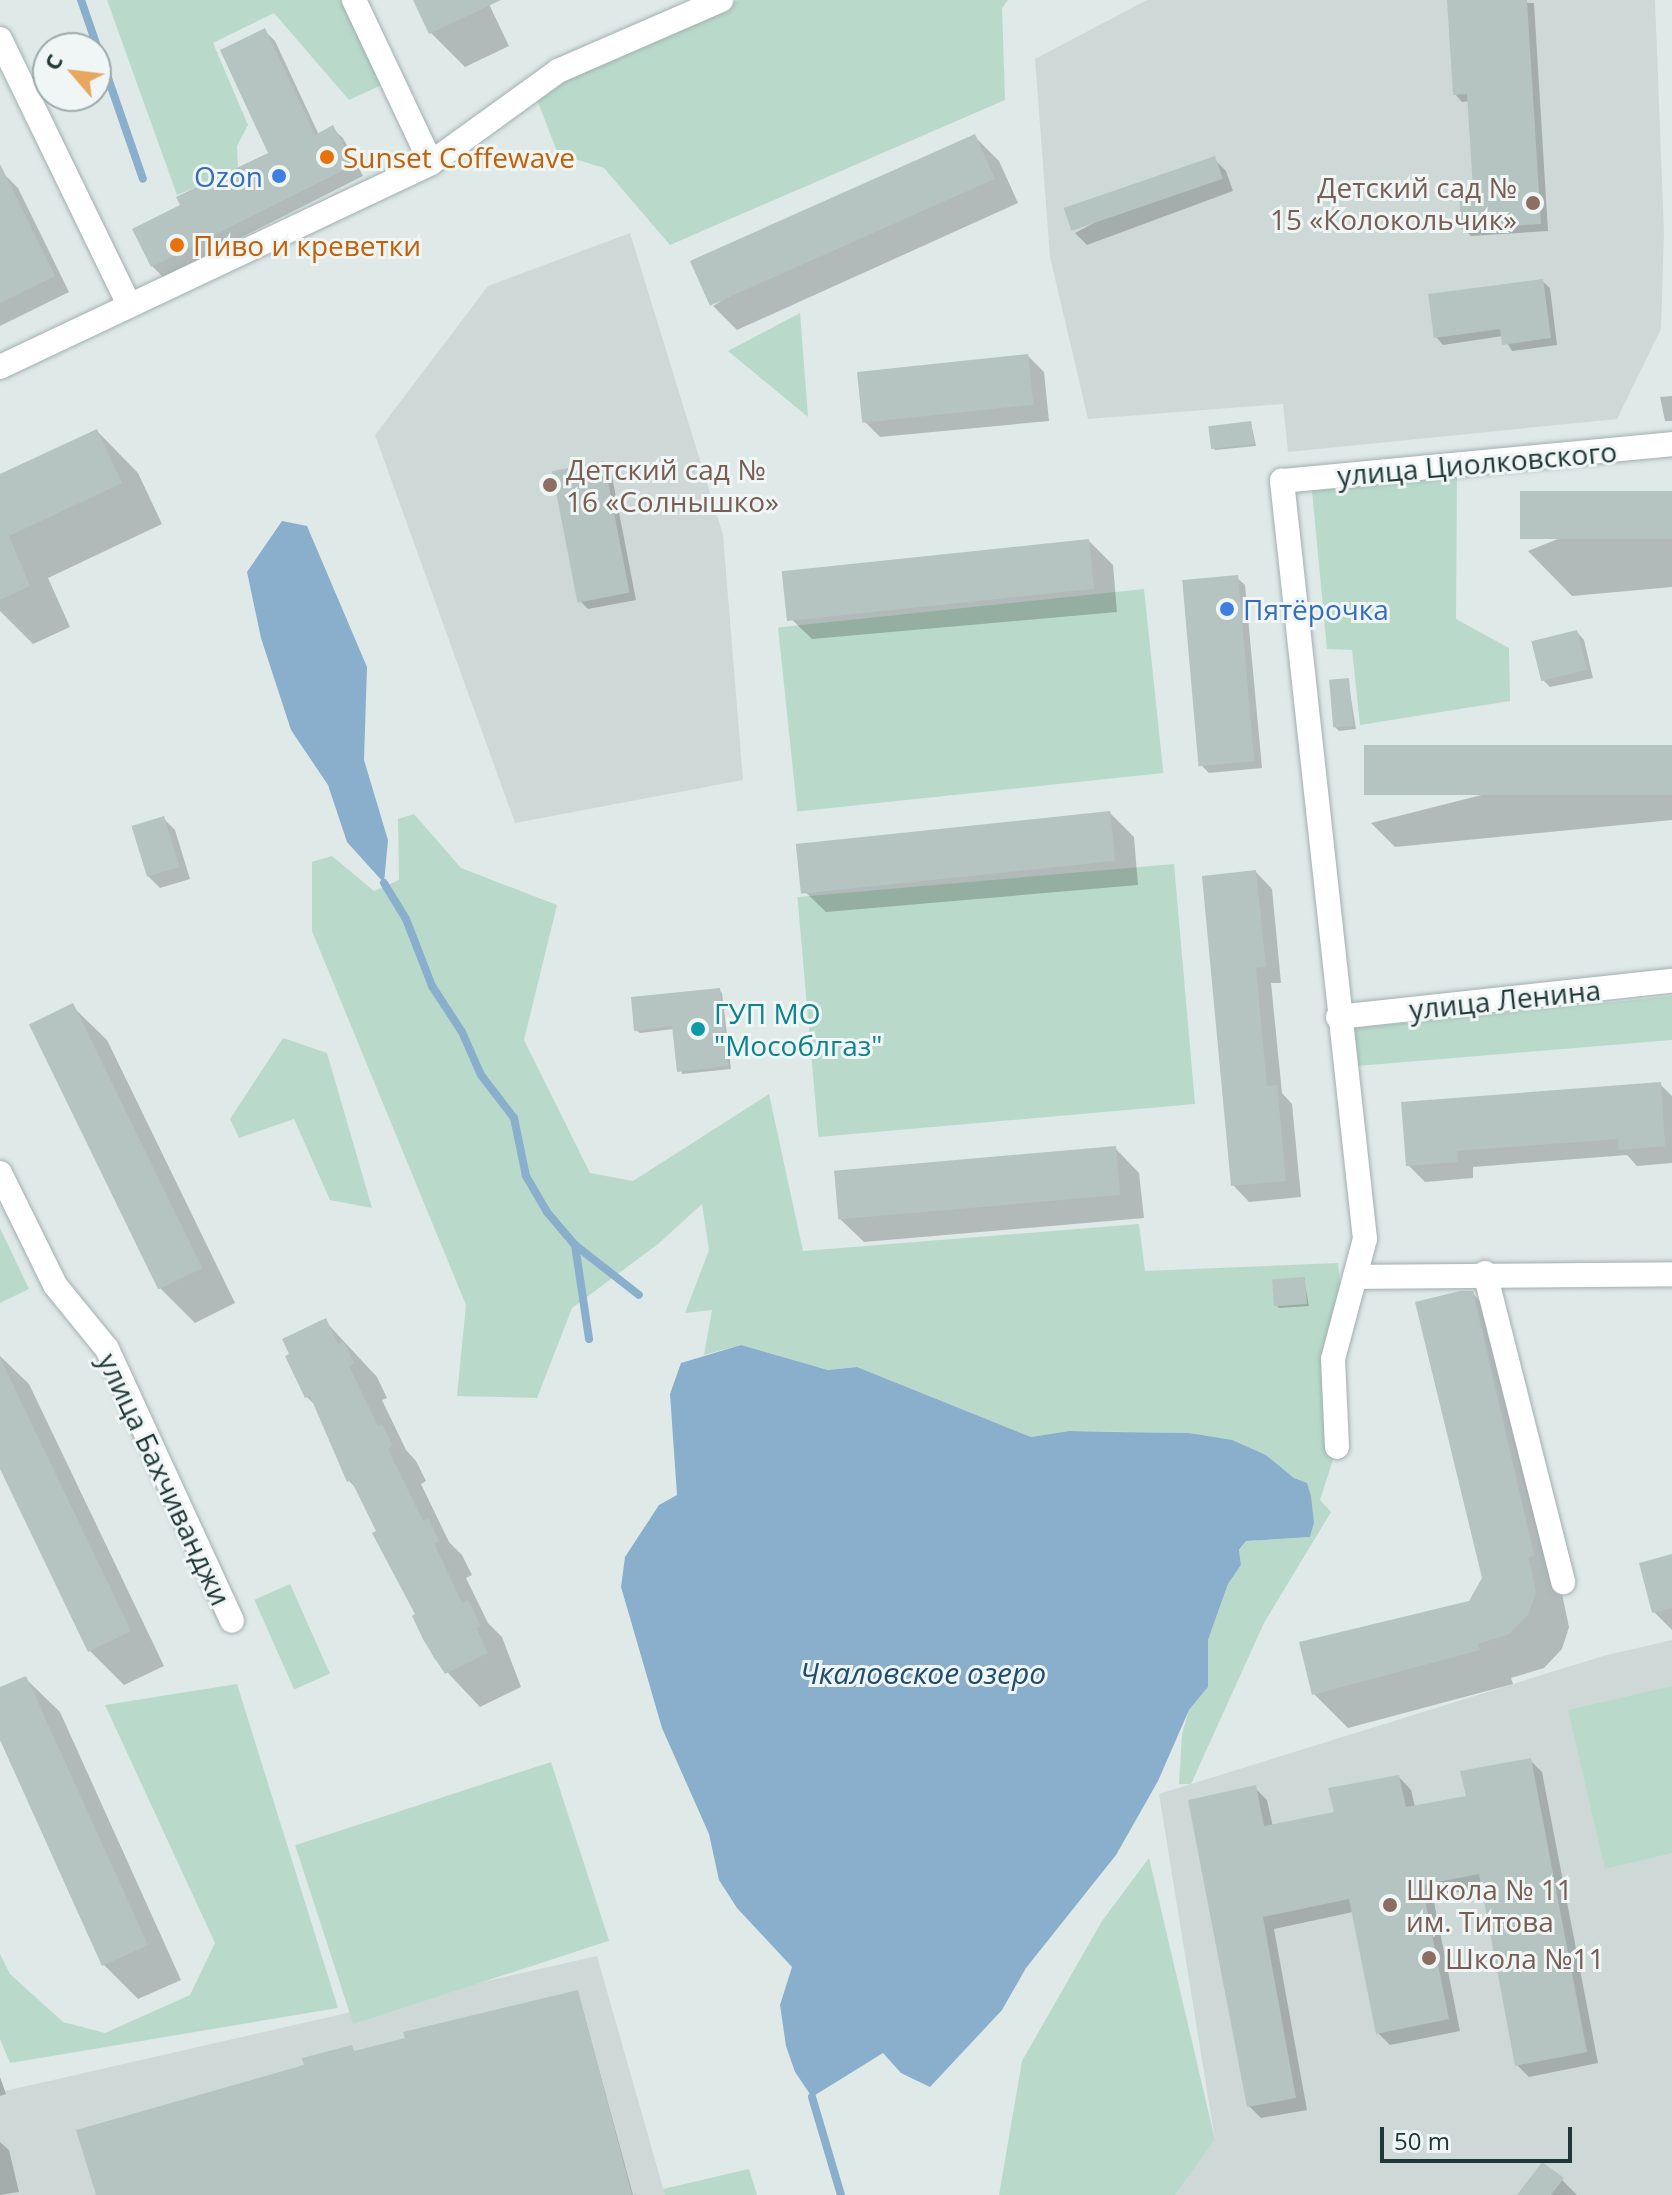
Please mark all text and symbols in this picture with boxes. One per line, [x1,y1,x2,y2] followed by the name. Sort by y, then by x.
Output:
[32,32,112,112] north arrow
[36,48,69,75] text: С
[343,140,575,174] place label: Sunset Coffewave
[318,148,336,166] marker: Sunset Coffewave
[194,159,263,193] place label: Ozon
[270,167,288,185] marker: Ozon
[1270,170,1517,236] place label: Детский сад № 15 «Колокольчик»
[1524,194,1542,212] marker: Детский сад № 15 «Колокольчик»
[193,228,421,262] place label: Пиво и креветки
[168,236,186,254] marker: Пиво и креветки
[1336,434,1618,492] street label: улица Циолковского
[566,452,779,518] place label: Детский сад № 16 «Солнышко»
[541,476,559,494] marker: Детский сад № 16 «Солнышко»
[1243,592,1389,626] place label: Пятёрочка
[1218,600,1236,618] marker: Пятёрочка
[1408,972,1602,1026] street label: улица Ленина
[714,996,882,1062] place label: ГУП МО "Мособлгаз"
[689,1020,707,1038] marker: ГУП МО "Мособлгаз"
[92,1348,238,1610] street label: улица Бахчиванджи
[800,1655,1046,1691] water label: Чкаловское озеро
[1406,1872,1573,1938] place label: Школа № 11 им. Титова
[1381,1896,1399,1914] marker: Школа № 11 им. Титова
[1445,1941,1605,1975] place label: Школа №11
[1420,1949,1438,1967] marker: Школа №11
[1384,2111,1576,2161] scale bar
[1394,2124,1450,2157] text: 50 m

